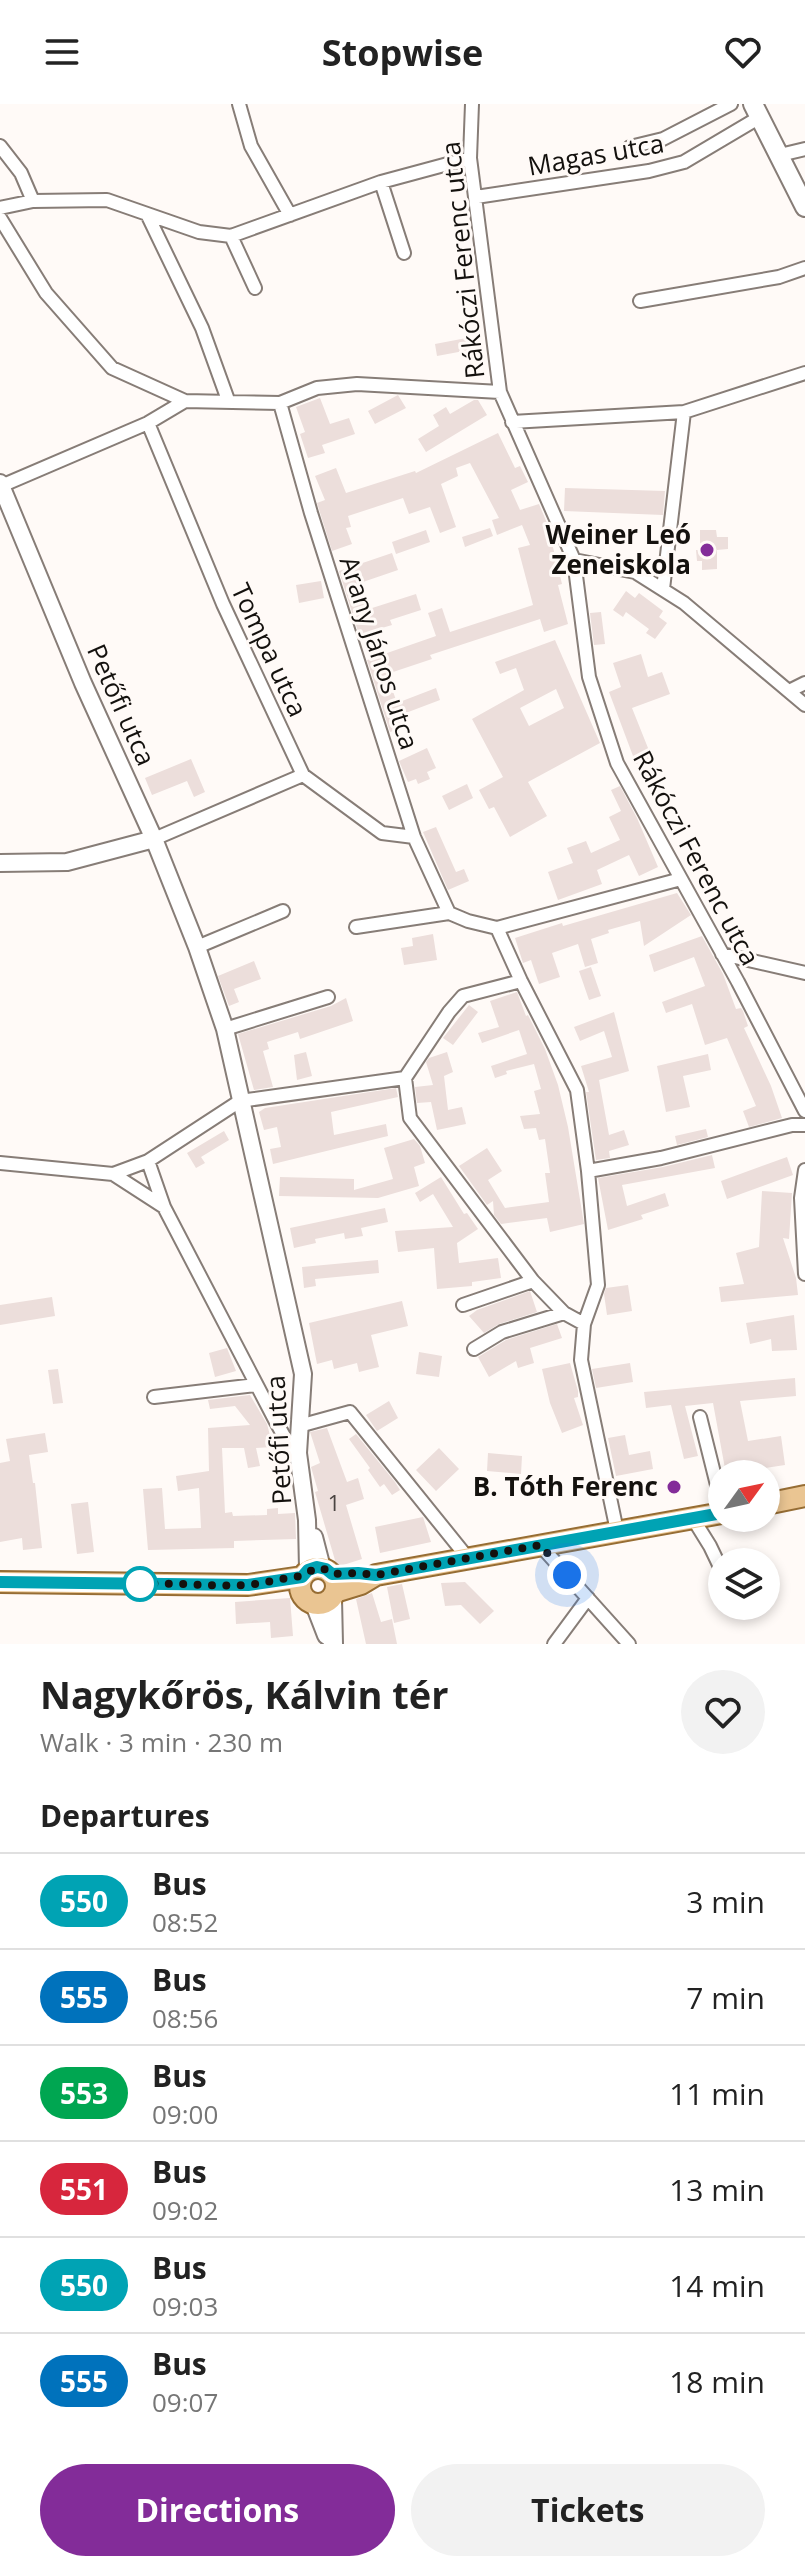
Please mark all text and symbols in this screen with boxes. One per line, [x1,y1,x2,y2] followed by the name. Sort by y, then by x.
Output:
[322,28,483,77] text: Stopwise
[40,30,84,74] icon: menu
[721,30,765,74] icon: heart
[525,124,667,184] street label: Magas utca
[432,140,492,380] street label: Rákóczi Ferenc utca
[545,516,691,582] place label: Weiner Leó Zeneiskola
[698,541,716,559] marker: Weiner Leó Zeneiskola
[332,551,428,754] street label: Arany János utca
[223,577,316,722] street label: Tompa utca
[79,638,165,771] street label: Petőfi utca
[625,744,769,971] street label: Rákóczi Ferenc utca
[257,1375,299,1506] street label: Petőfi utca
[708,1460,780,1532] north arrow
[708,1460,780,1620] map controls
[473,1468,658,1504] place label: B. Tóth Ferenc
[665,1478,683,1496] marker: B. Tóth Ferenc
[328,1487,340,1517] house number: 1
[708,1548,780,1620] button: layers
[547,1555,587,1595] your location
[123,1567,157,1601] unlabelled marker
[40,1668,448,1720] text: Nagykőrös, Kálvin tér
[681,1670,765,1754] button: heart
[40,1724,283,1760] text: Walk · 3 min · 230 m
[40,1795,210,1836] text: Departures
[152,1863,207,1904] text: Bus
[686,1881,765,1922] text: 3 min
[60,1882,108,1920] text: 550
[152,1904,218,1940] text: 08:52
[152,1959,207,2000] text: Bus
[686,1977,765,2018] text: 7 min
[60,1978,108,2016] text: 555
[152,2000,218,2036] text: 08:56
[152,2055,207,2096] text: Bus
[669,2073,765,2114] text: 11 min
[60,2074,108,2112] text: 553
[152,2096,218,2132] text: 09:00
[152,2151,207,2192] text: Bus
[669,2169,765,2210] text: 13 min
[60,2170,108,2208] text: 551
[152,2192,218,2228] text: 09:02
[152,2247,207,2288] text: Bus
[669,2265,765,2306] text: 14 min
[60,2266,108,2304] text: 550
[152,2288,218,2324] text: 09:03
[152,2343,207,2384] text: Bus
[669,2361,765,2402] text: 18 min
[60,2362,108,2400] text: 555
[152,2384,218,2420] text: 09:07
[40,2464,395,2556] button: Directions
[411,2464,765,2556] button: Tickets

